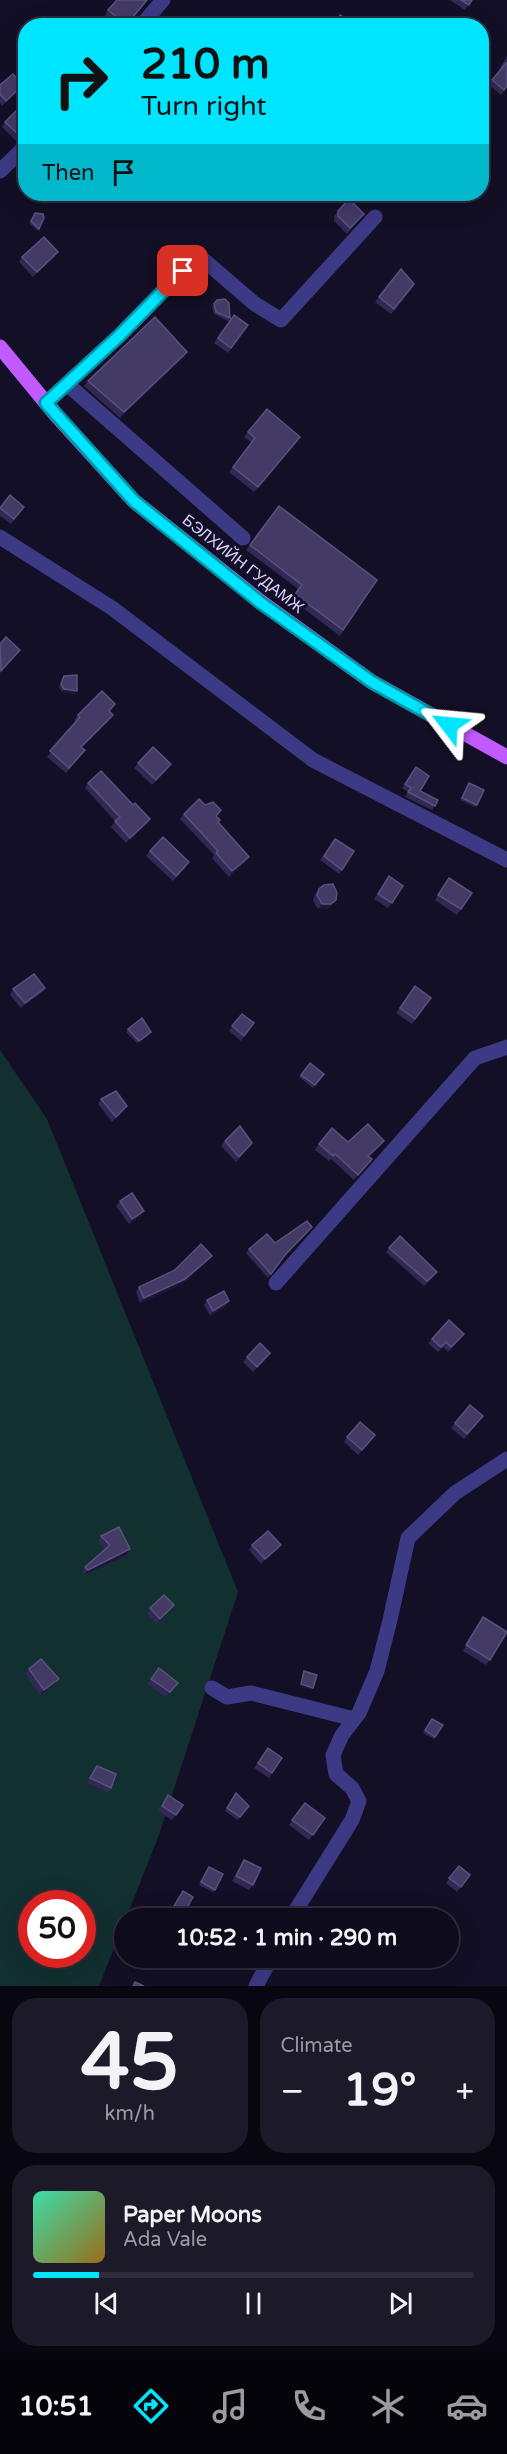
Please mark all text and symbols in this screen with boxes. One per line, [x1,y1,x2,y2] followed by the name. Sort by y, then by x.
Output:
[141,39,270,90] text: 210 m
[42,42,120,120] icon: right
[141,90,267,123] text: Turn right
[107,156,140,189] icon: arrive
[42,160,95,186] text: Then
[157,245,208,296] pin
[166,254,199,287] icon: arrive
[178,510,308,618] street label: БЭЛХИЙН ГУДАМЖ
[417,693,481,757] position arrow
[18,1890,96,1968] speed limit sign: 50
[176,1925,397,1951] text: 10:52 · 1 min · 290 m
[81,2016,179,2110] text: 45
[281,2034,353,2058] text: Climate
[343,2064,416,2118] text: 19°
[281,2072,304,2111] text: −
[455,2072,474,2111] text: +
[105,2102,155,2126] text: km/h
[123,2202,262,2228] text: Paper Moons
[123,2228,207,2252] text: Ada Vale
[90,2287,123,2320] icon: previous
[237,2287,270,2320] icon: pause
[384,2287,417,2320] icon: next
[130,2385,172,2427] icon: directions
[209,2385,251,2427] icon: music
[288,2385,330,2427] icon: phone
[367,2385,409,2427] icon: climate
[446,2385,488,2427] icon: car
[19,2390,93,2423] text: 10:51

